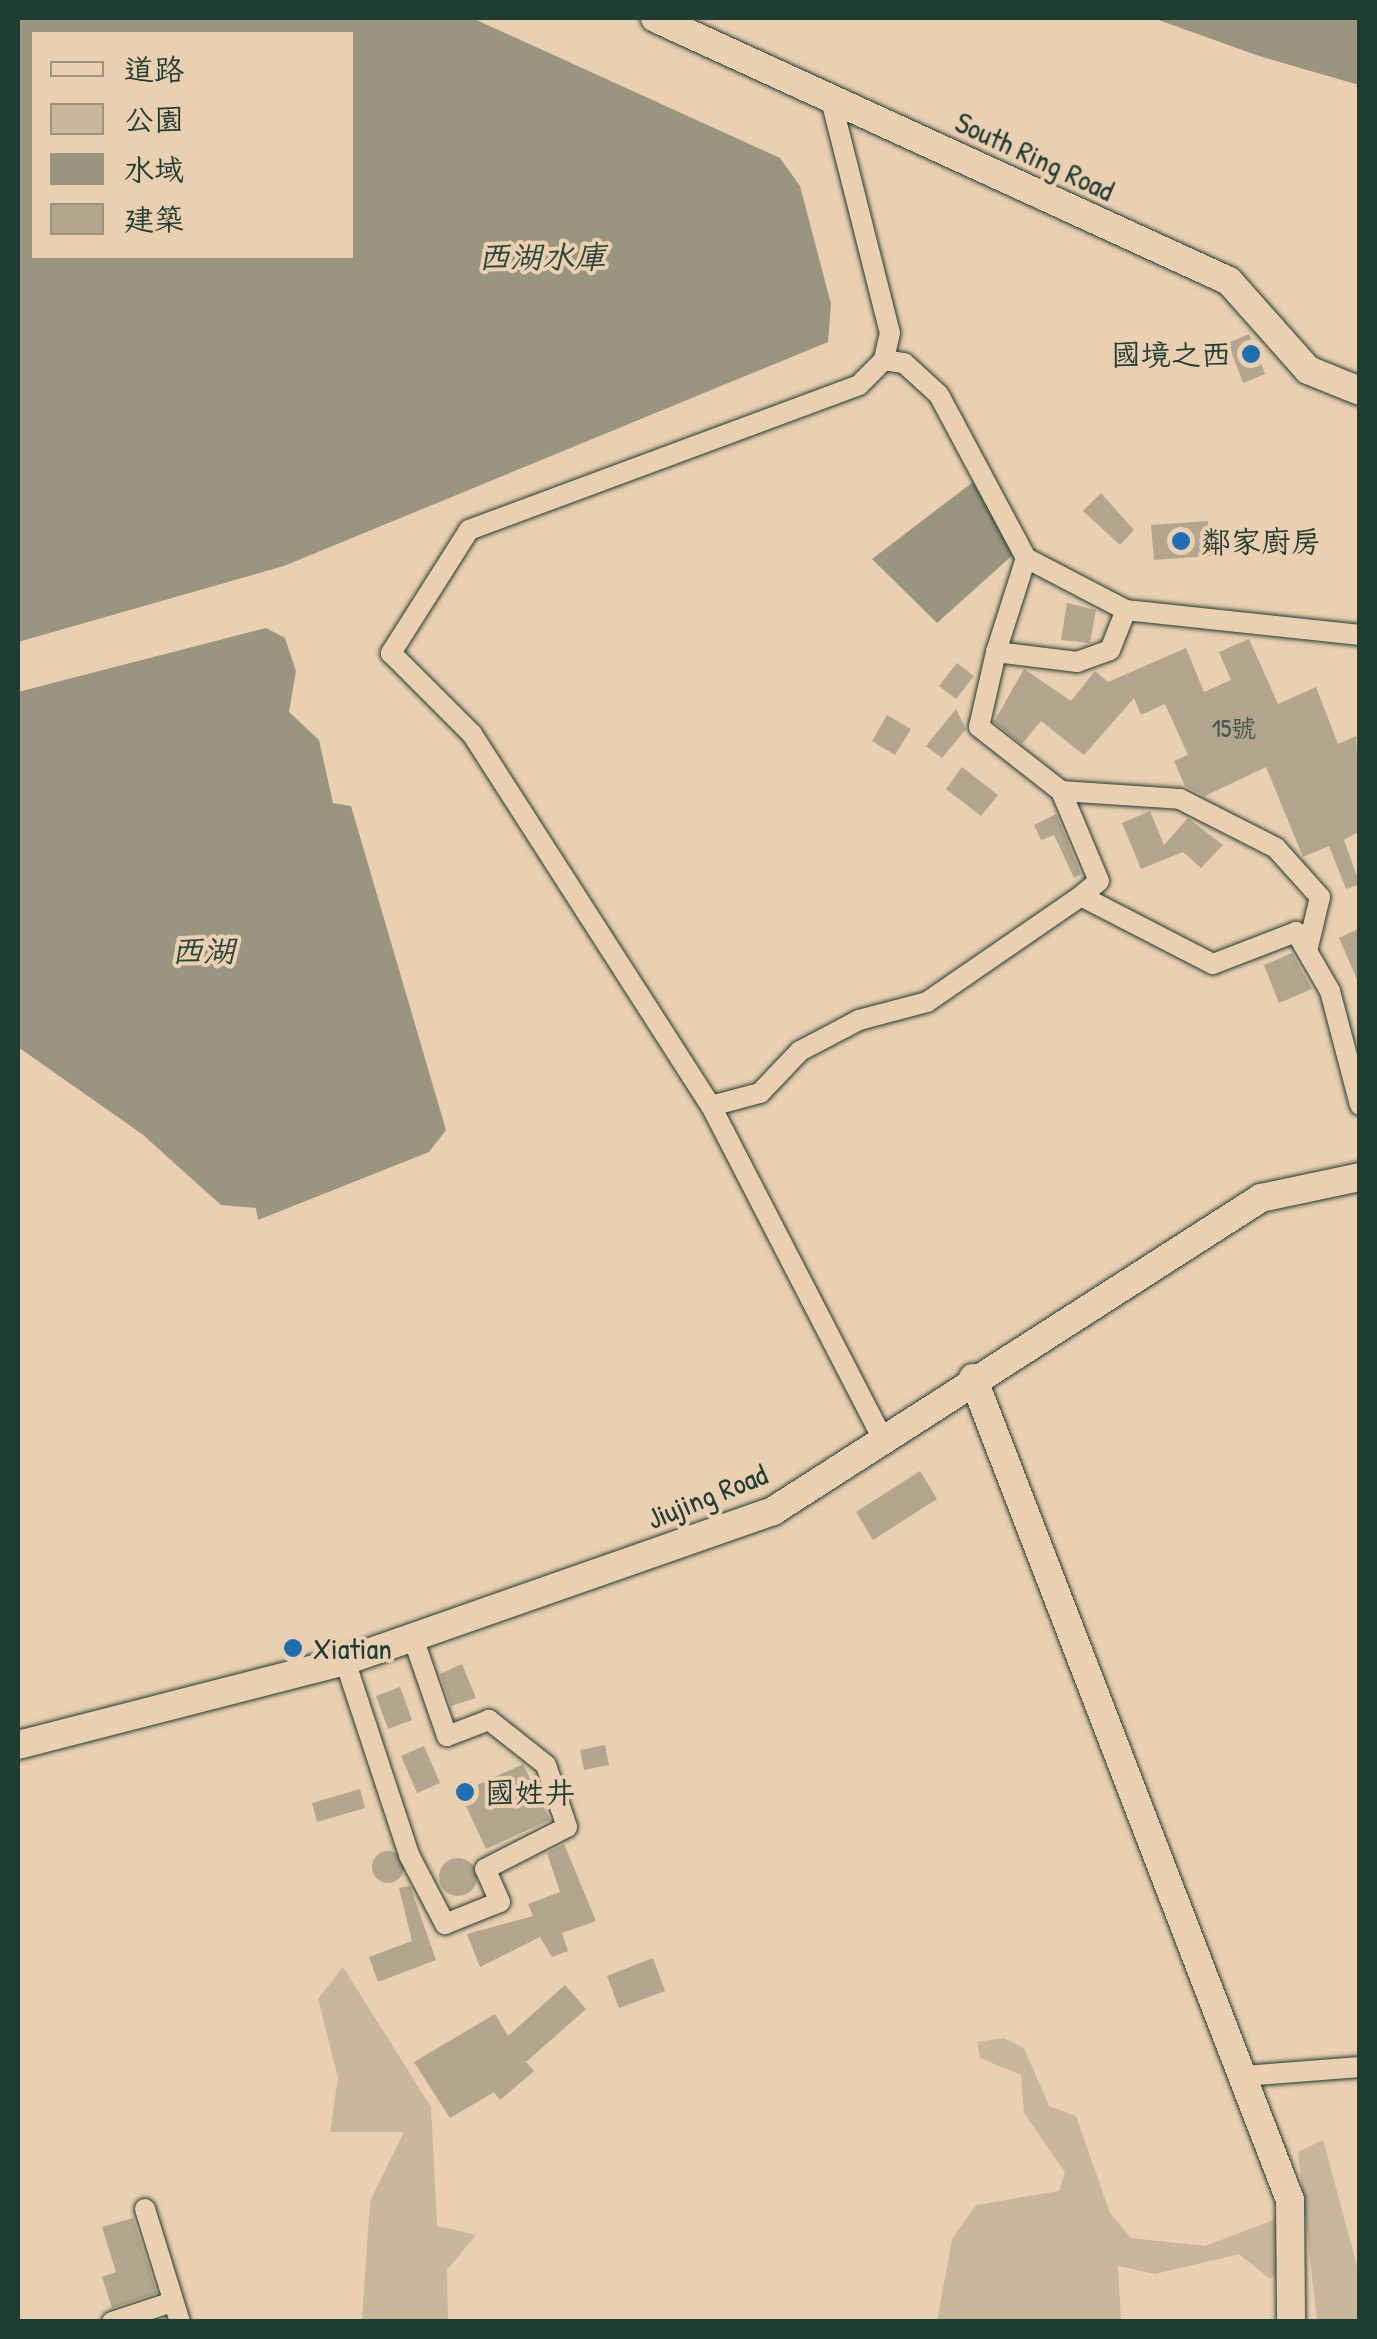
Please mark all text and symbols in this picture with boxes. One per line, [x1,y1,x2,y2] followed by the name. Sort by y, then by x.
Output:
[30,30,355,260] legend
[124,49,184,89] text: 道路
[124,99,184,139] text: 公園
[950,104,1120,208] street label: South Ring Road
[124,149,184,189] text: 水域
[124,199,184,239] text: 建築
[478,238,606,276] water label: 西湖水庫
[1111,336,1231,372] place label: 國境之西
[1240,343,1262,365] marker: 國境之西
[1201,523,1321,559] place label: 鄰家廚房
[1170,530,1192,552] marker: 鄰家廚房
[1212,713,1256,743] house number: 15號
[171,932,235,970] water label: 西湖
[642,1456,772,1536] street label: Jiujing Road
[313,1630,392,1666] place label: Xiatian
[282,1637,304,1659] marker: Xiatian
[485,1774,575,1810] place label: 國姓井
[454,1781,476,1803] marker: 國姓井

